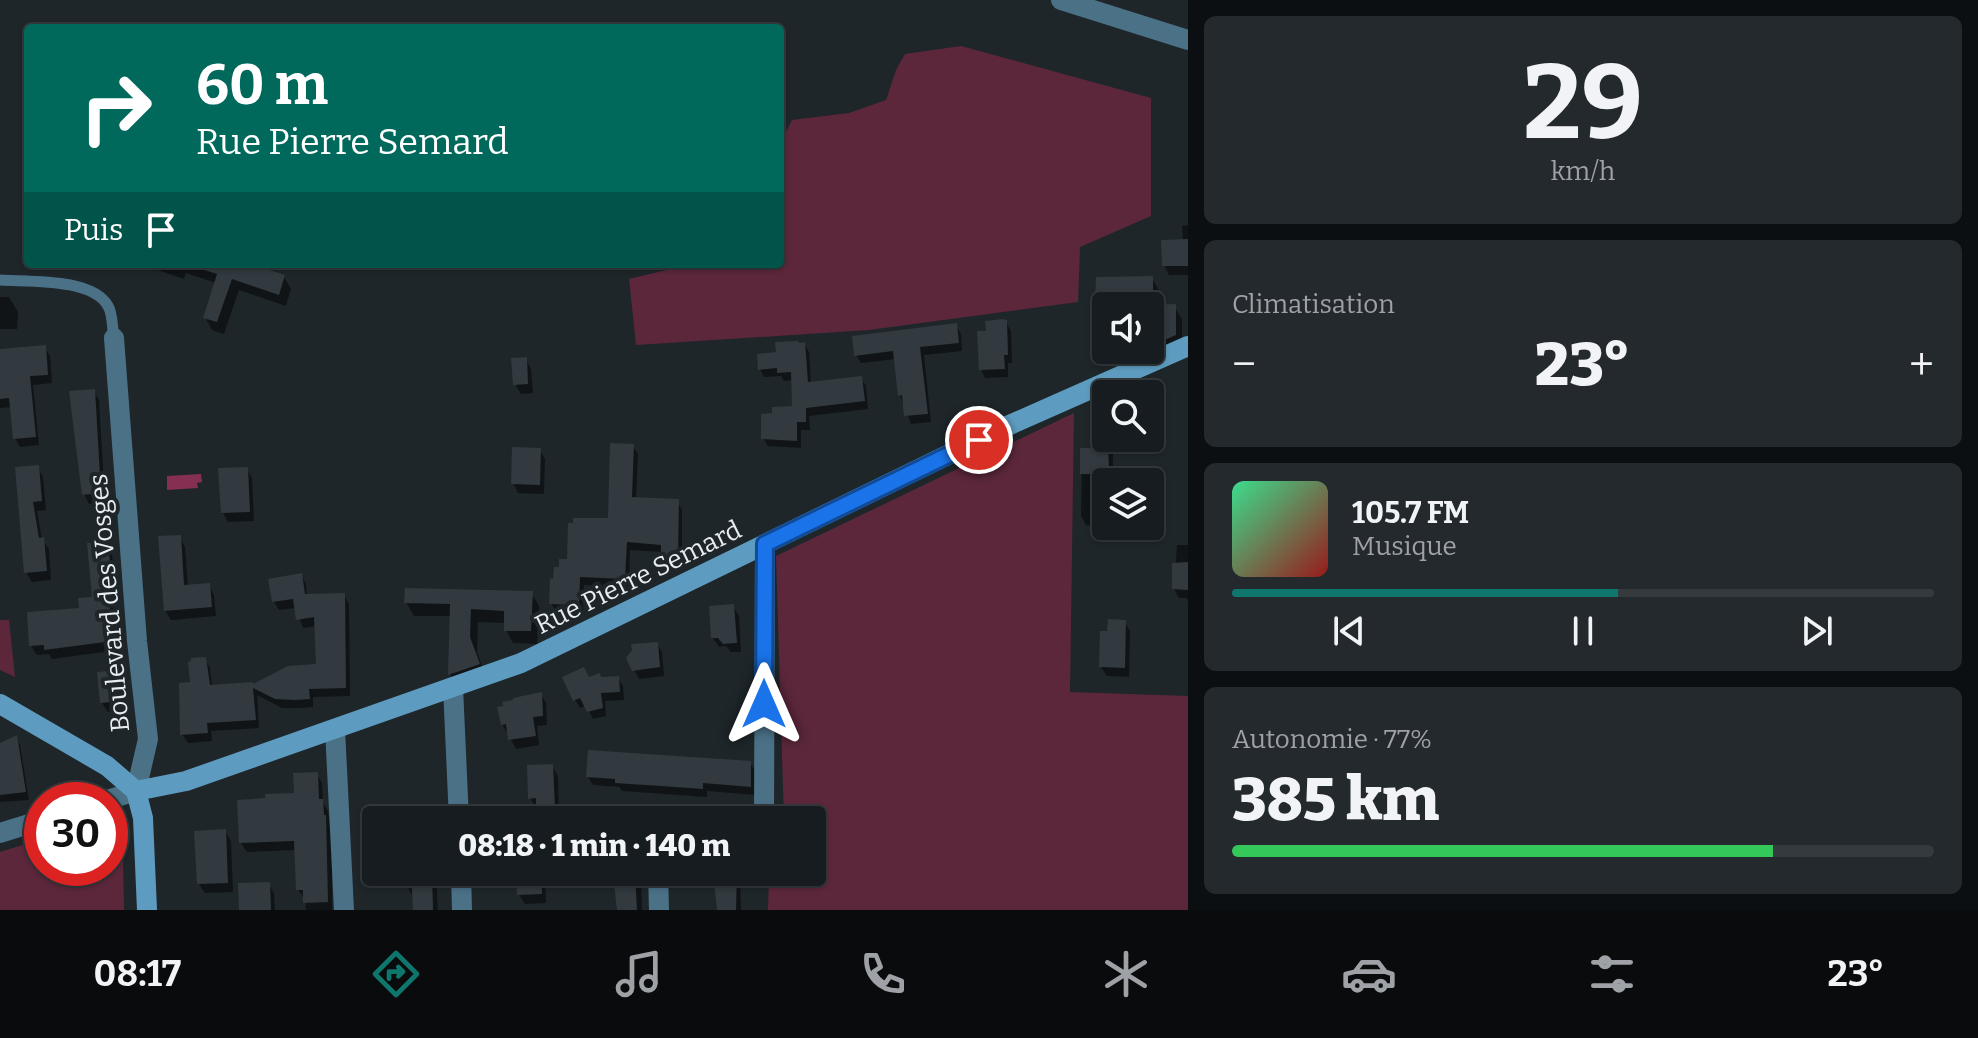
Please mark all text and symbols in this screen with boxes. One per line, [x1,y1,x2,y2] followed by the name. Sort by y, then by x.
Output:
[1523,41,1643,166] text: 29
[196,52,328,119] text: 60 m
[64,56,168,160] icon: right
[196,120,508,164] text: Rue Pierre Semard
[1551,156,1615,187] text: km/h
[139,208,183,252] icon: arrive
[64,212,123,248] text: Puis
[1232,289,1395,320] text: Climatisation
[1092,292,1164,540] map controls
[1092,292,1164,364] button: sound
[1535,329,1630,401] text: 23°
[1232,338,1256,391] text: −
[1909,338,1934,391] text: +
[1092,380,1164,452] button: search
[945,406,1013,474] pin
[957,418,1001,462] icon: arrive
[1092,468,1164,540] button: layers
[83,472,136,733] street label: Boulevard des Vosges
[1352,495,1469,531] text: 105.7 FM
[530,514,746,641] street label: Rue Pierre Semard
[1352,531,1457,562] text: Musique
[1327,609,1371,653] icon: previous
[1561,609,1605,653] icon: pause
[1795,609,1839,653] icon: next
[722,662,806,746] position arrow
[1232,724,1432,755] text: Autonomie · 77%
[1232,764,1439,836] text: 385 km
[24,782,128,886] speed limit sign: 30
[458,828,730,864] text: 08:18 · 1 min · 140 m
[368,946,424,1002] icon: directions
[611,946,667,1002] icon: music
[855,946,911,1002] icon: phone
[1098,946,1154,1002] icon: climate
[1341,946,1397,1002] icon: car
[1584,946,1640,1002] icon: filters
[94,952,181,996] text: 08:17
[1828,952,1884,996] text: 23°

